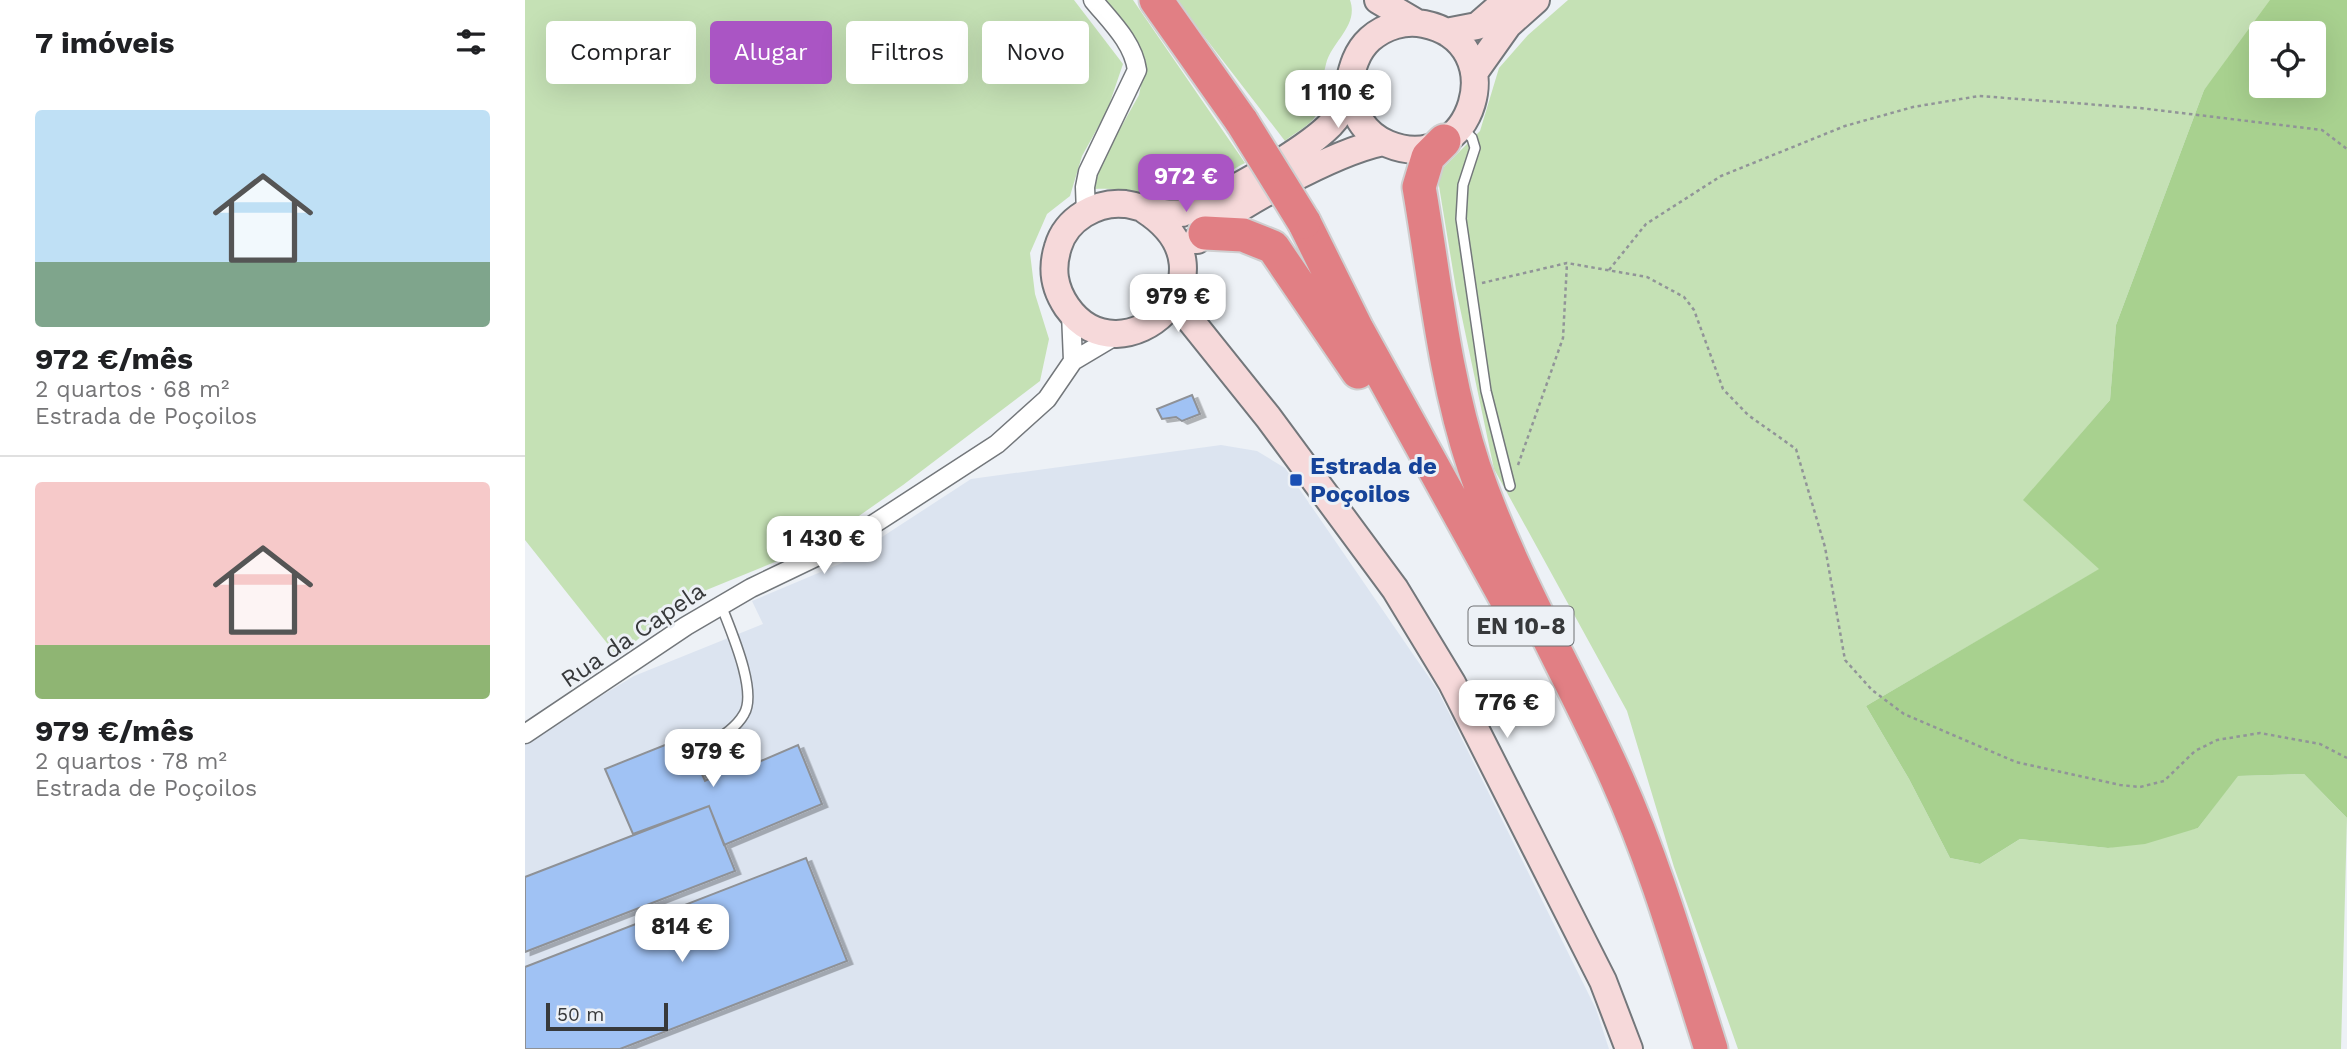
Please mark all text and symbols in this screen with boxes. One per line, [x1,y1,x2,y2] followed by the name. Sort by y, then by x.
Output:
[546,21,696,84] chip: Comprar
[710,21,832,84] chip: Alugar
[846,21,968,84] chip: Filtros
[982,21,1089,84] chip: Novo
[2249,21,2326,98] map controls
[2249,21,2326,98] button: locate
[452,23,490,61] icon: filters
[35,25,174,60] text: 7 imóveis
[1273,71,1403,130] pin: 1 110 €
[1301,79,1375,106] text: 1 110 €
[1137,154,1235,214] pin: 972 €
[200,155,326,281] icon: home
[1154,163,1218,190] text: 972 €
[1129,274,1227,334] pin: 979 €
[1146,283,1210,310] text: 979 €
[35,341,193,376] text: 972 €/mês
[35,376,229,403] text: 2 quartos · 68 m²
[35,403,257,430] text: Estrada de Poçoilos
[1310,452,1437,508] place label: Estrada de Poçoilos
[1288,472,1304,488] marker: Estrada de Poçoilos
[759,516,889,576] pin: 1 430 €
[783,525,865,552] text: 1 430 €
[200,527,326,653] icon: home
[556,576,710,694] street label: Rua da Capela
[1469,606,1573,646] road number: EN 10-8
[1458,680,1556,740] pin: 776 €
[1475,689,1539,716] text: 776 €
[35,713,194,748] text: 979 €/mês
[664,730,762,789] pin: 979 €
[681,738,745,765] text: 979 €
[35,748,227,775] text: 2 quartos · 78 m²
[35,775,257,802] text: Estrada de Poçoilos
[633,904,731,964] pin: 814 €
[651,913,713,940] text: 814 €
[546,1000,669,1032] scale bar
[557,1003,604,1026] text: 50 m

